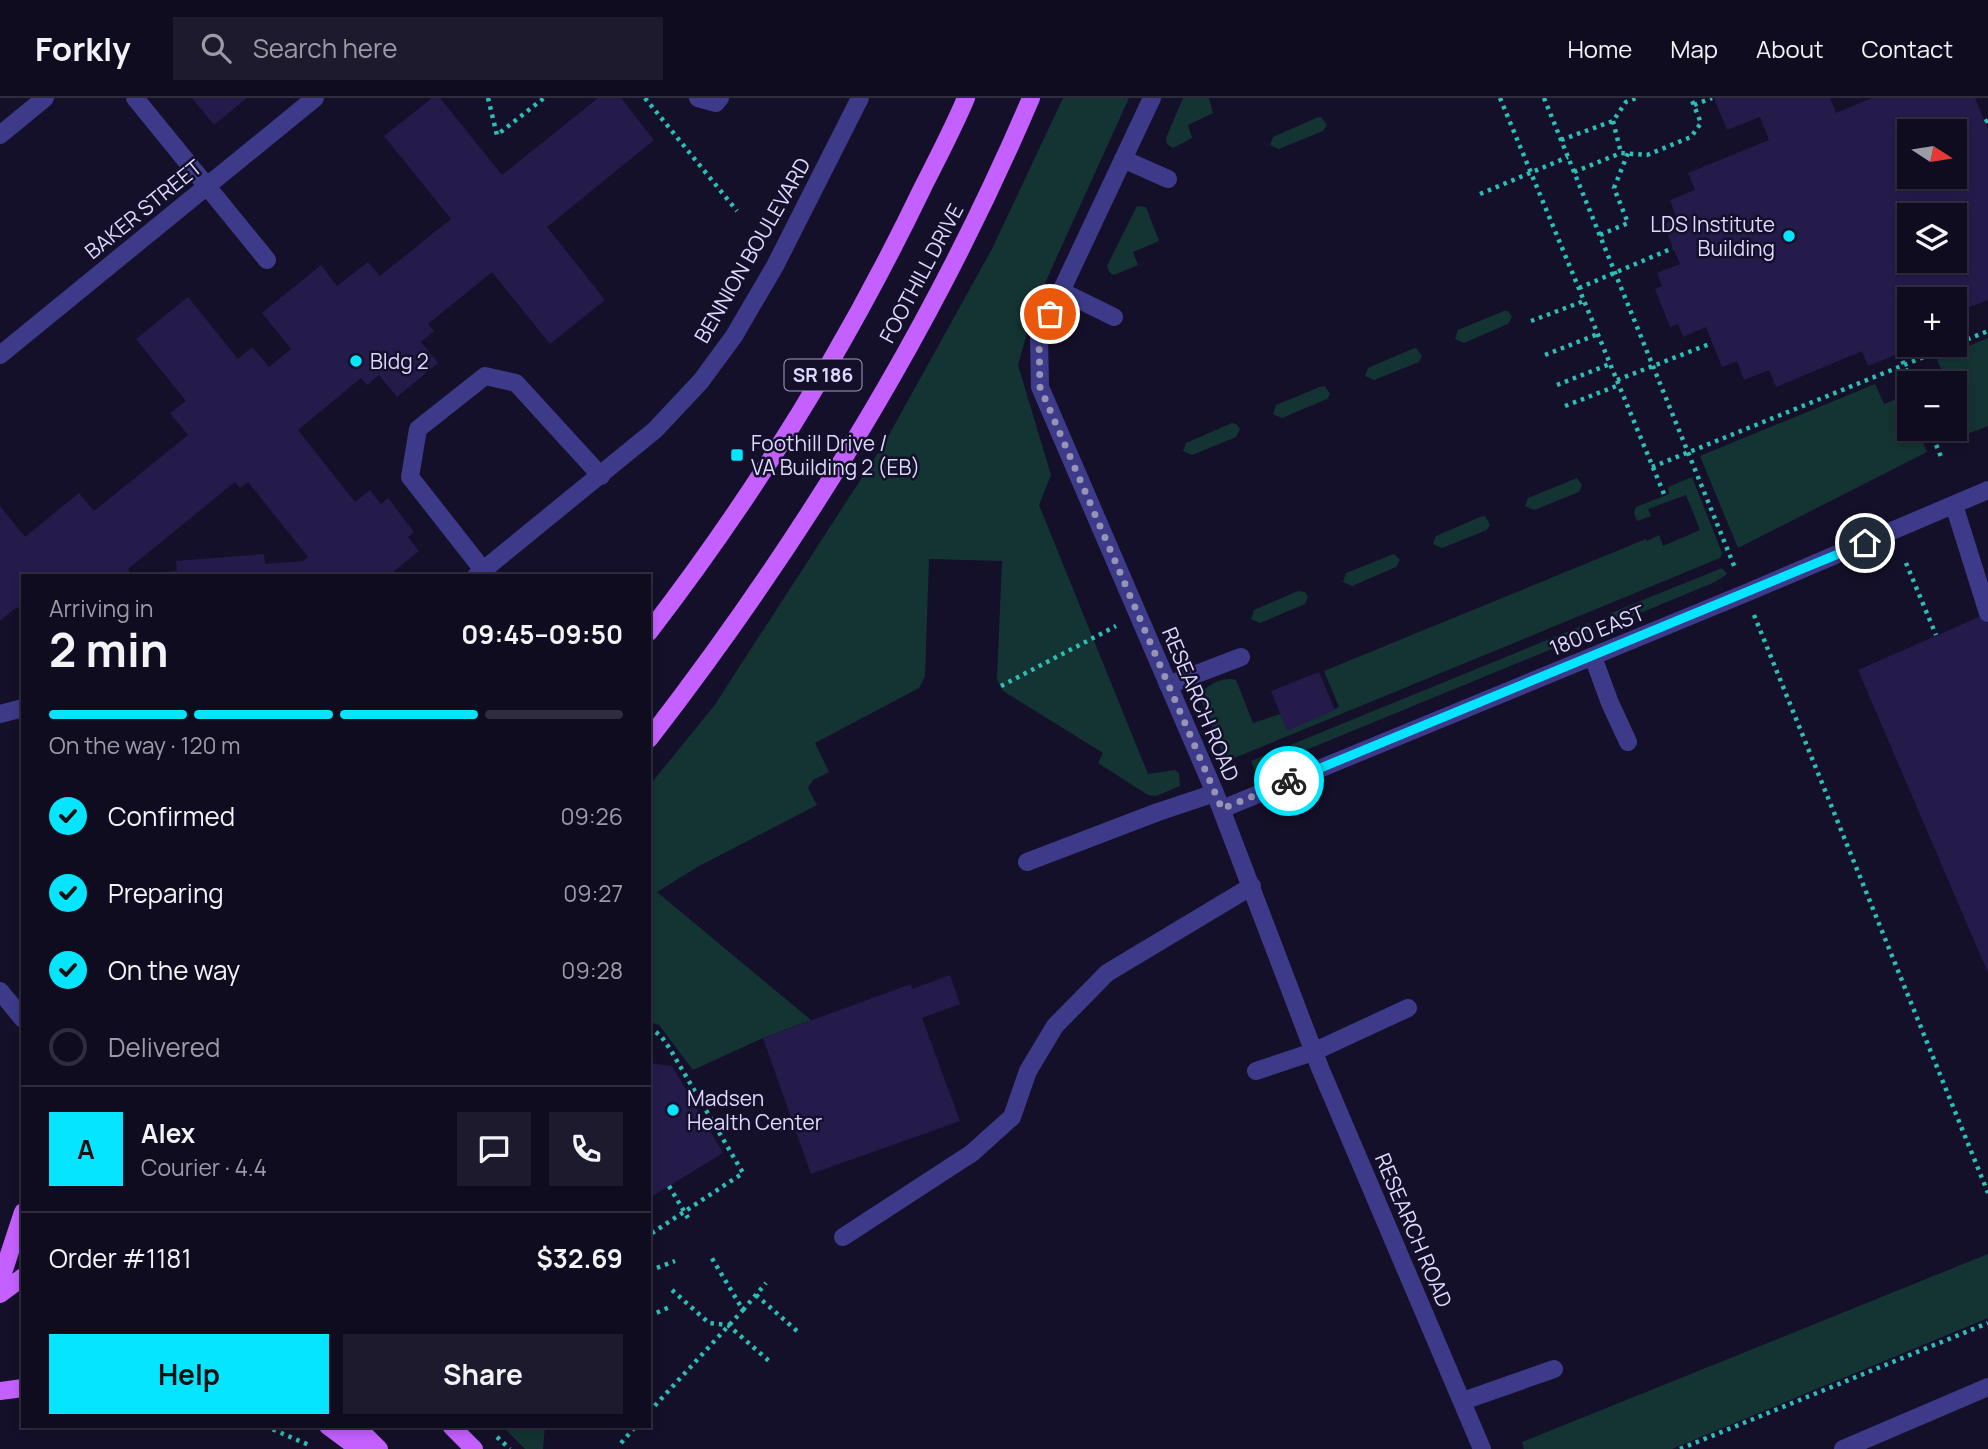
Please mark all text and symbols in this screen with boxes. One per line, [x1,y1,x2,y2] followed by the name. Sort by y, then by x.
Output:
[173,17,663,80] search box
[35,26,131,71] text: Forkly
[197,29,235,67] icon: search
[253,30,397,66] text: Search here
[1567,32,1632,65] text: Home
[1670,32,1718,65] text: Map
[1756,32,1824,65] text: About
[1862,32,1953,65] text: Contact
[1897,119,1967,189] north arrow
[1897,119,1967,441] map controls
[687,152,817,348] street label: BENNION BOULEVARD
[79,153,208,265] street label: BAKER STREET
[873,199,969,347] street label: FOOTHILL DRIVE
[1897,203,1967,273] button: layers
[1650,210,1775,262] place label: LDS Institute Building
[1781,228,1797,244] marker: LDS Institute Building
[1020,284,1080,344] pin
[1897,287,1967,357] button: +
[1031,295,1069,333] icon: bag
[370,347,429,375] place label: Bldg 2
[348,353,364,369] marker: Bldg 2
[784,360,862,390] road number: SR 186
[1897,371,1967,441] button: −
[751,429,920,481] place label: Foothill Drive / VA Building 2 (EB)
[729,447,745,463] marker: Foothill Drive / VA Building 2 (EB)
[1835,513,1895,573] pin
[1846,524,1884,562] icon: home
[49,592,154,624] text: Arriving in
[1545,598,1649,662] street label: 1800 EAST
[461,616,623,652] text: 09:45–09:50
[49,618,169,681] text: 2 min
[1156,623,1246,785] street label: RESEARCH ROAD
[49,729,241,761] text: On the way · 120 m
[1254,746,1324,816] courier
[1270,762,1308,800] icon: bike
[49,797,87,835] icon: check
[108,798,235,834] text: Confirmed
[560,800,623,832] text: 09:26
[49,874,87,912] icon: check
[108,875,224,911] text: Preparing
[563,877,623,909] text: 09:27
[49,951,87,989] icon: check
[108,952,240,988] text: On the way
[561,954,623,986] text: 09:28
[108,1029,220,1065] text: Delivered
[687,1084,823,1136] place label: Madsen Health Center
[665,1102,681,1118] marker: Madsen Health Center
[457,1112,531,1186] button: chat
[549,1112,623,1186] button: phone
[141,1115,195,1151] text: Alex
[77,1131,95,1167] text: A
[1369,1149,1459,1311] street label: RESEARCH ROAD
[141,1151,267,1183] text: Courier · 4.4
[49,1240,192,1276] text: Order #1181
[537,1240,623,1276] text: $32.69
[49,1334,329,1414] button: Help
[343,1334,623,1414] button: Share

